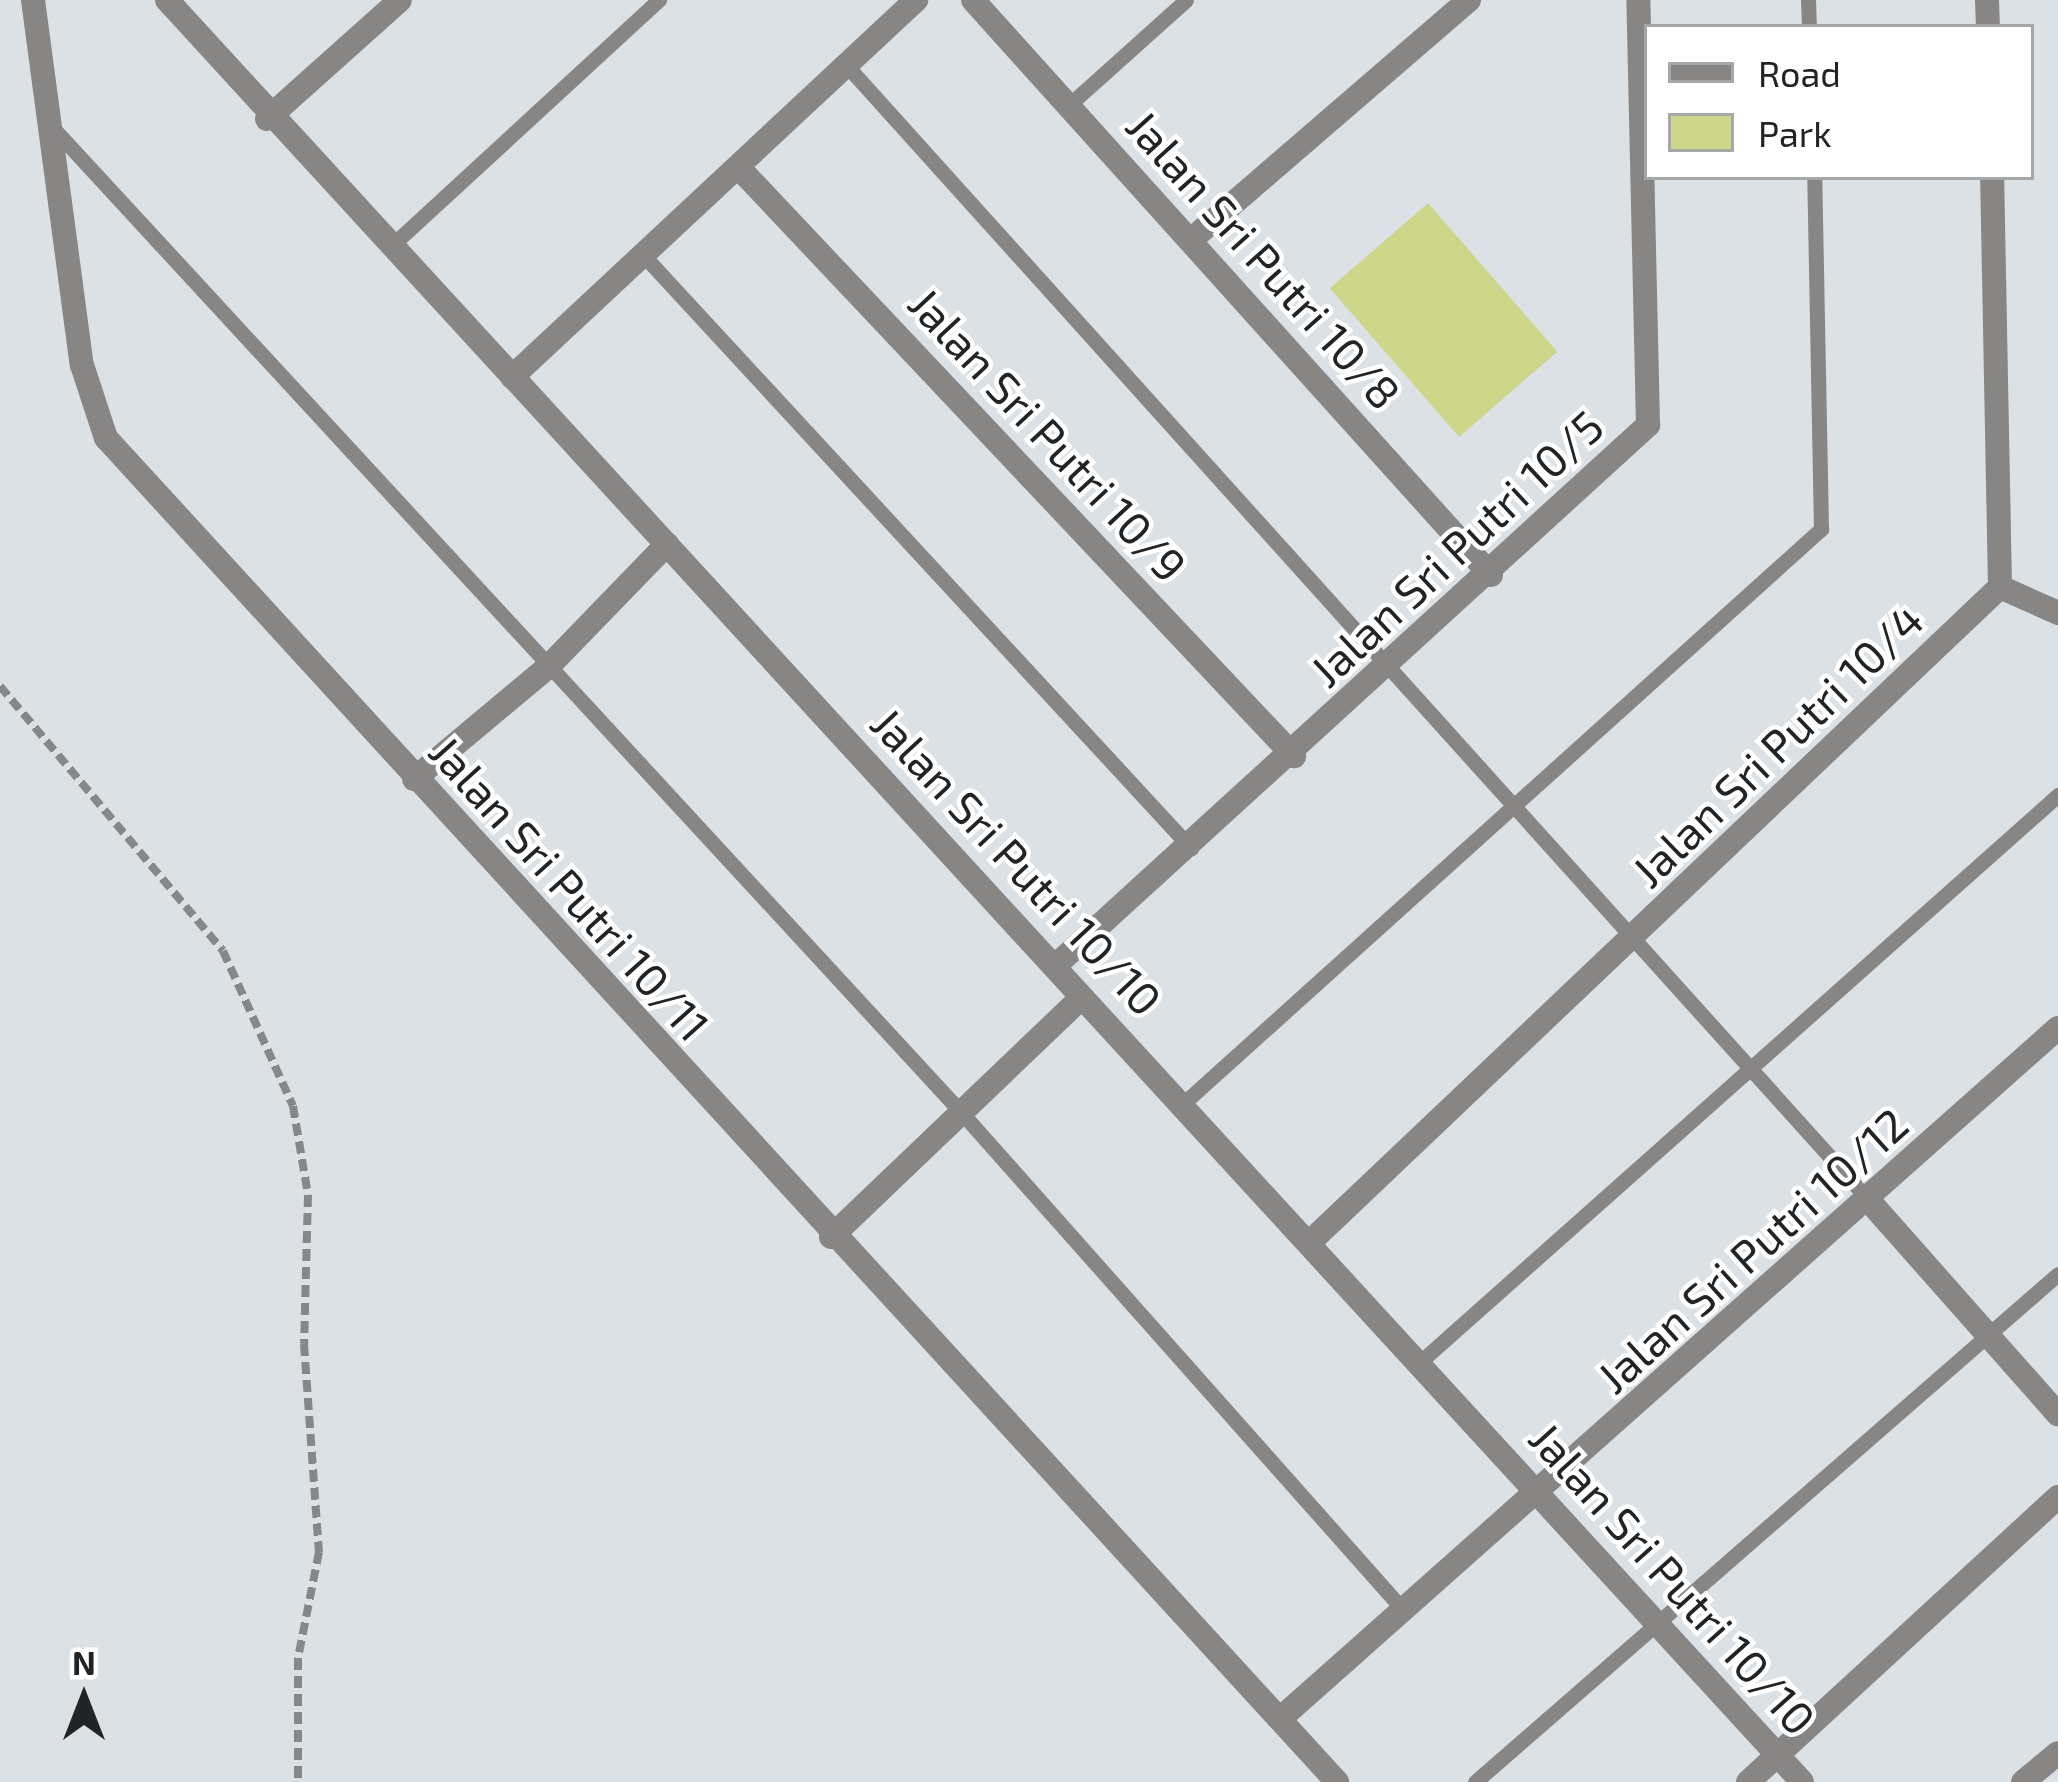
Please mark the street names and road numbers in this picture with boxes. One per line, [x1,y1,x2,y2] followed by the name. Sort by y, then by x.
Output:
[1116,99,1412,419] street label: Jalan Sri Putri 10/8
[898,276,1198,592] street label: Jalan Sri Putri 10/9
[1299,399,1613,697] street label: Jalan Sri Putri 10/5
[1620,592,1934,898] street label: Jalan Sri Putri 10/4
[861,696,1173,1026] street label: Jalan Sri Putri 10/10
[419,724,721,1052] street label: Jalan Sri Putri 10/11
[1586,1096,1918,1404] street label: Jalan Sri Putri 10/12
[1519,1411,1827,1745] street label: Jalan Sri Putri 10/10

